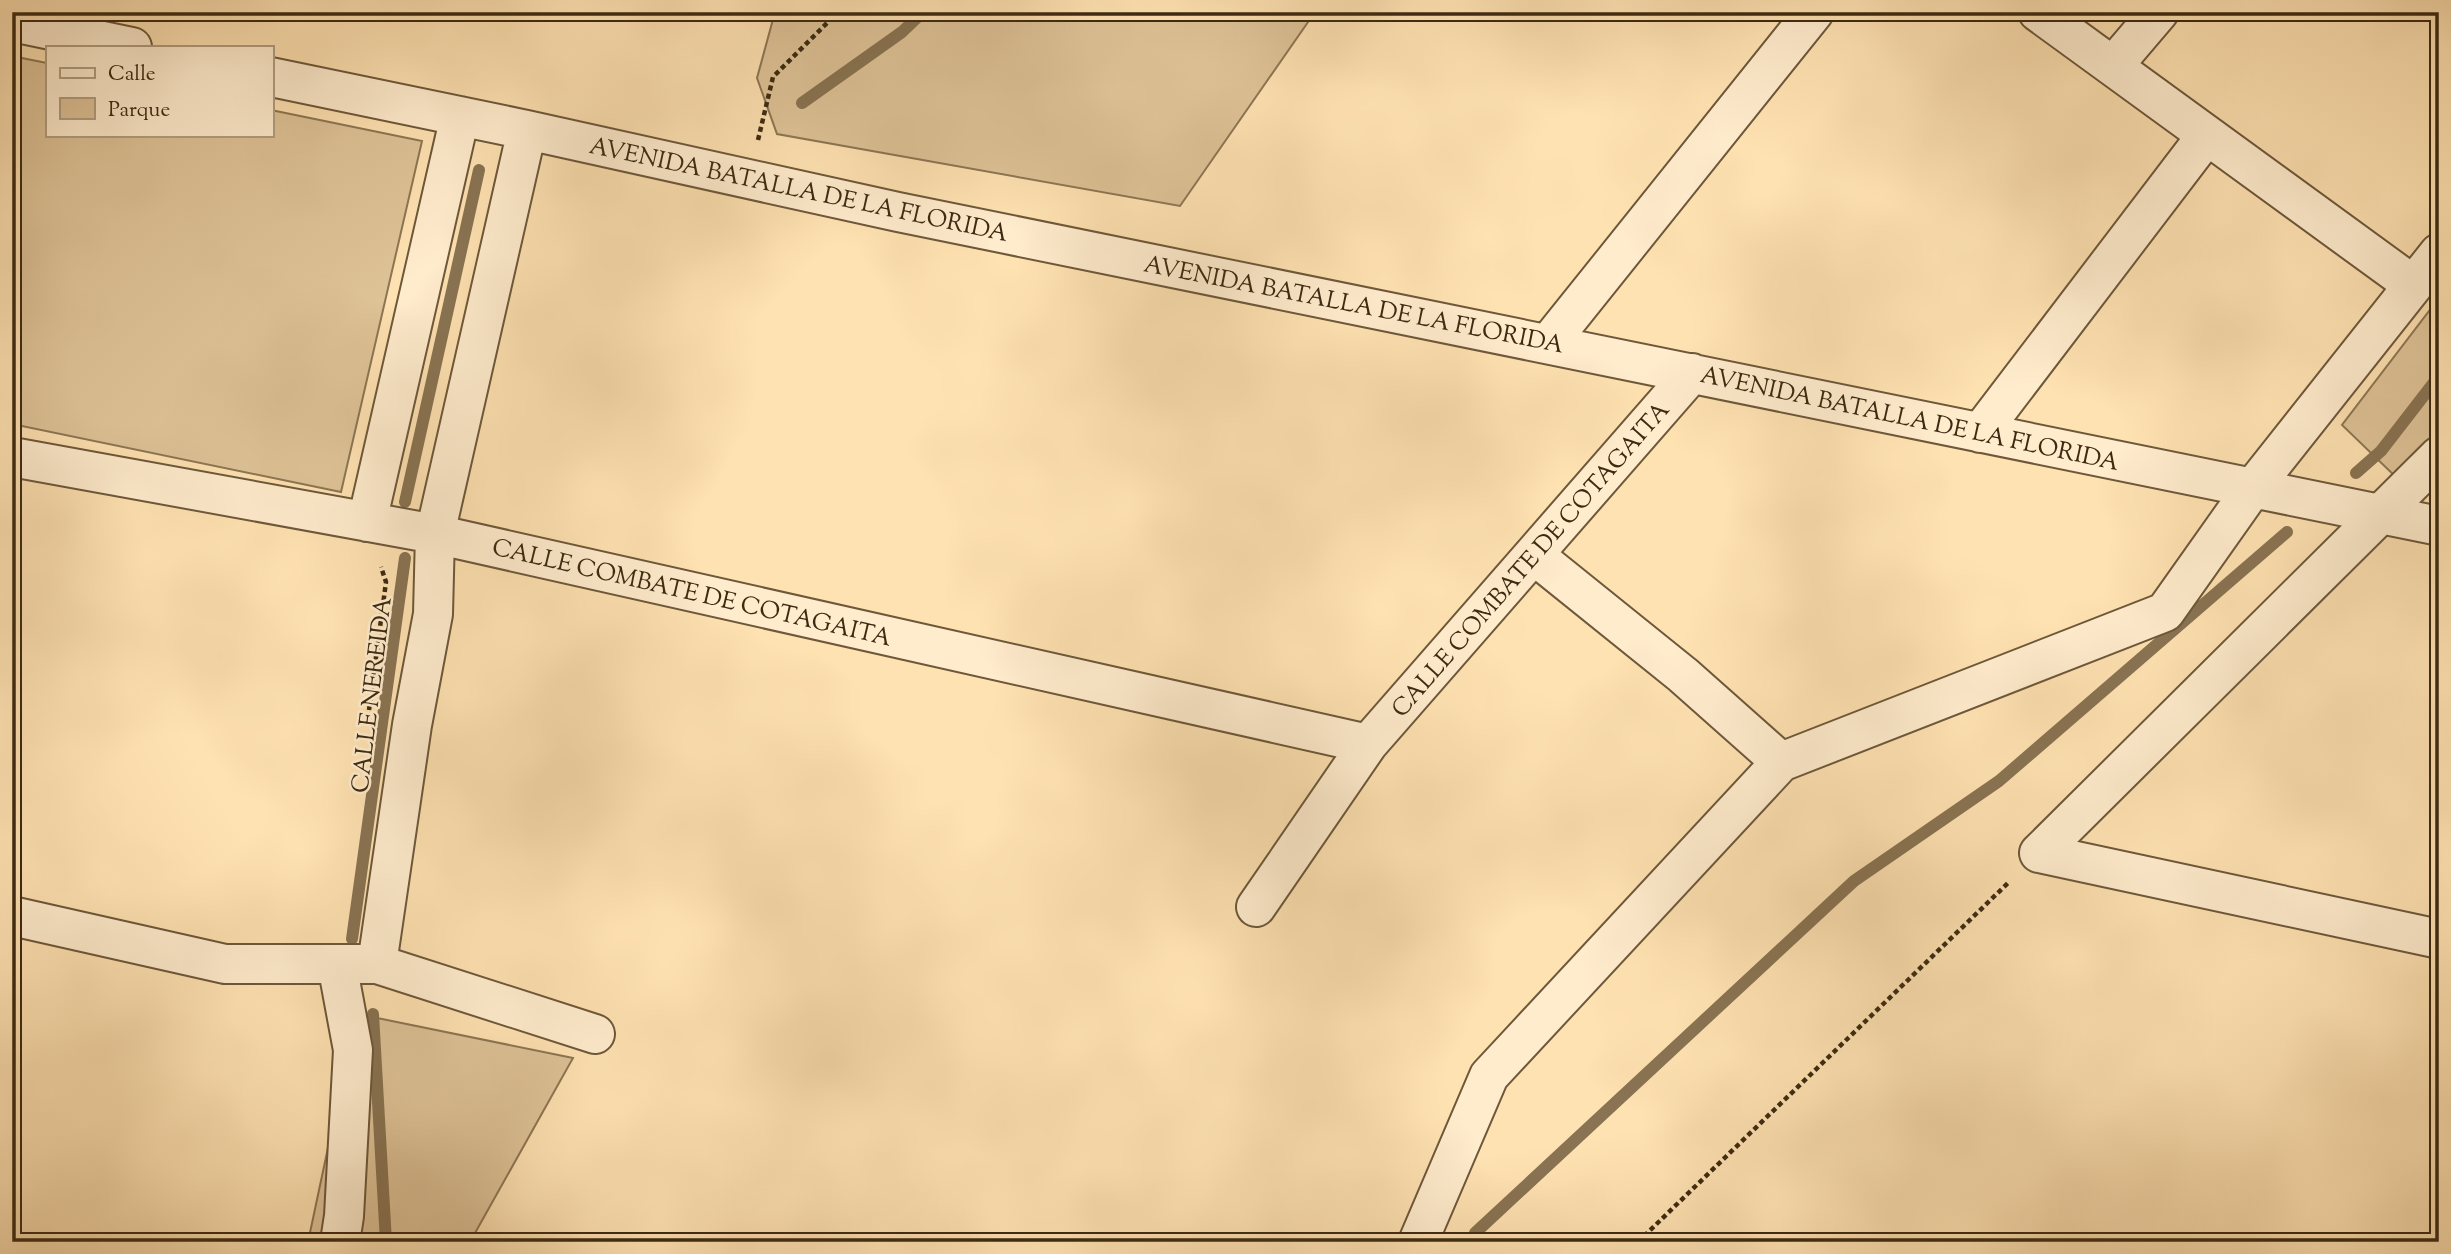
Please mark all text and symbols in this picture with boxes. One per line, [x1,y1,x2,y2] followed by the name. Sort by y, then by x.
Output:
[46,46,273,136] legend
[108,60,156,90] text: Calle
[108,96,170,126] text: Parque
[586,130,1012,252] street label: AVENIDA BATALLA DE LA FLORIDA
[1141,249,1567,364] street label: AVENIDA BATALLA DE LA FLORIDA
[1697,359,2123,481] street label: AVENIDA BATALLA DE LA FLORIDA
[1385,394,1679,726] street label: CALLE COMBATE DE COTAGAITA
[488,531,895,657] street label: CALLE COMBATE DE COTAGAITA
[344,595,402,795] street label: CALLE NEREIDA

